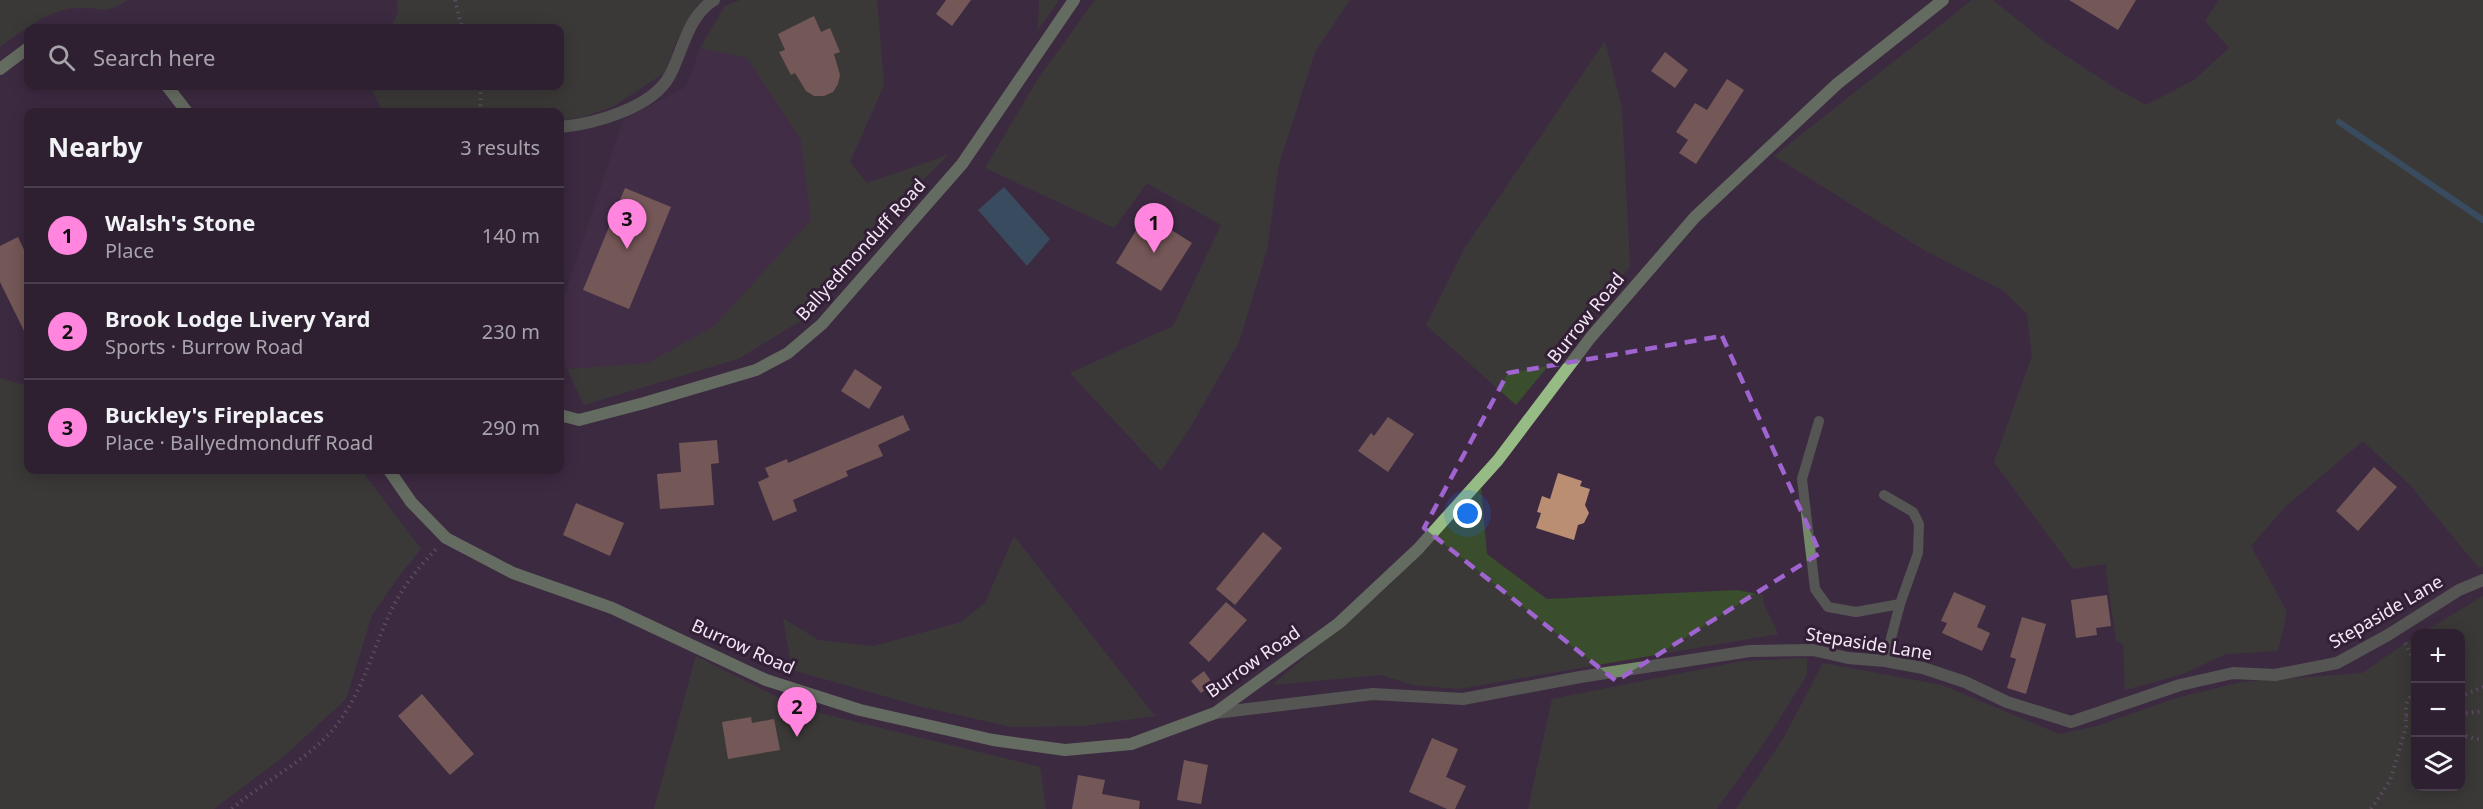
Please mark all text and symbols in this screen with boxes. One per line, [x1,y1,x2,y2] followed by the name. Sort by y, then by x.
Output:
[24,24,564,90] search box
[45,41,78,74] icon: search
[93,42,215,72] text: Search here
[48,129,143,165] text: Nearby
[460,134,540,161] text: 3 results
[790,173,930,325] street label: Ballyedmonduff Road
[608,200,646,249] pin: 3
[1134,204,1174,253] pin: 1
[105,207,256,237] text: Walsh's Stone
[62,222,73,249] text: 1
[482,222,540,249] text: 140 m
[105,237,154,264] text: Place
[1541,267,1629,368] street label: Burrow Road
[105,303,370,333] text: Brook Lodge Livery Yard
[62,318,73,345] text: 2
[482,318,540,345] text: 230 m
[105,333,303,360] text: Sports · Burrow Road
[105,399,324,429] text: Buckley's Fireplaces
[62,414,73,441] text: 3
[482,414,540,441] text: 290 m
[105,429,373,456] text: Place · Ballyedmonduff Road
[1453,499,1482,528] your location
[2324,569,2447,653] street label: Stepaside Lane
[688,613,799,679] street label: Burrow Road
[1201,620,1304,703] street label: Burrow Road
[1804,621,1934,665] street label: Stepaside Lane
[2411,629,2465,791] map controls
[2411,629,2465,683] button: +
[2411,683,2465,737] button: −
[778,688,816,737] pin: 2
[2411,737,2465,791] button: layers

